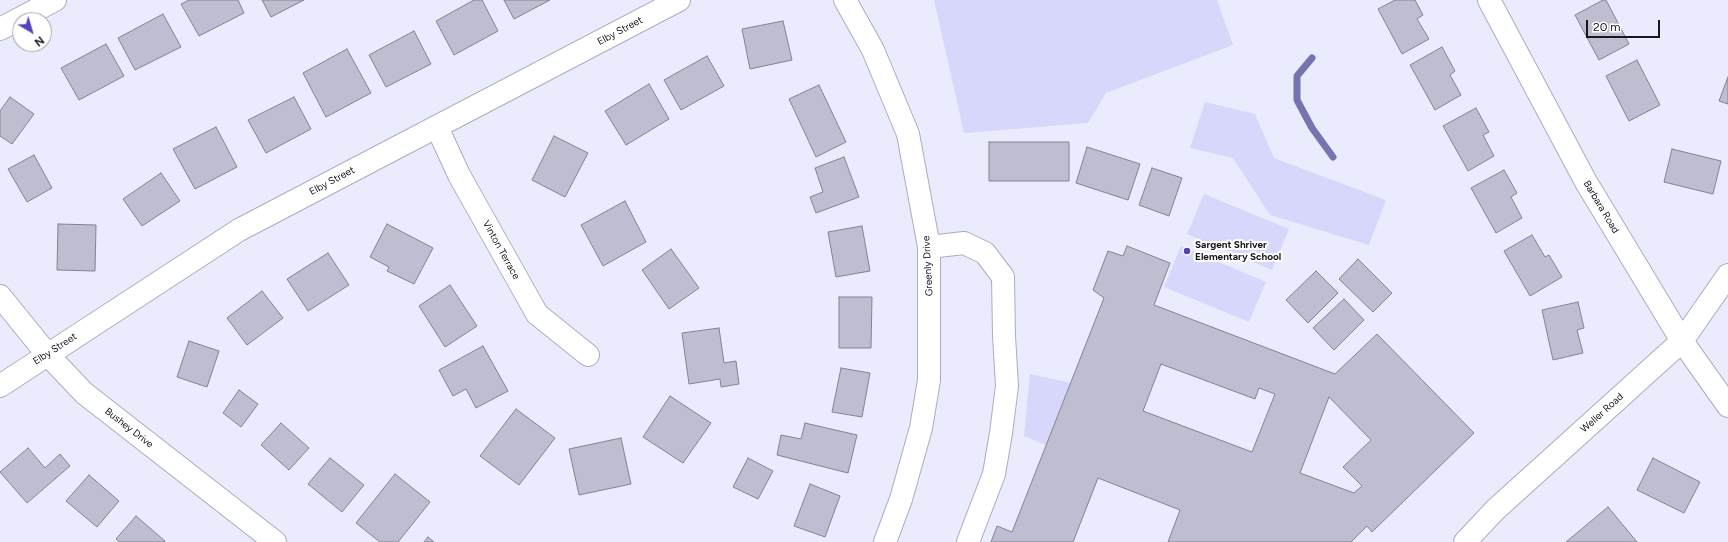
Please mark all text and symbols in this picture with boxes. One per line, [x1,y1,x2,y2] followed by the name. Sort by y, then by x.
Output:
[12,12,52,52] north arrow
[1588,12,1662,38] scale bar
[595,14,645,48] street label: Elby Street
[1593,20,1621,34] text: 20 m
[32,33,46,49] text: N
[307,164,357,198] street label: Elby Street
[1581,178,1621,236] street label: Barbara Road
[480,218,522,282] street label: Vinton Terrace
[920,235,936,297] street label: Greenly Drive
[1195,239,1281,262] place label: Sargent Shriver Elementary School
[1182,246,1192,256] marker: Sargent Shriver Elementary School
[31,330,79,368] street label: Elby Street
[1578,391,1626,435] street label: Weller Road
[102,405,156,451] street label: Bushey Drive

